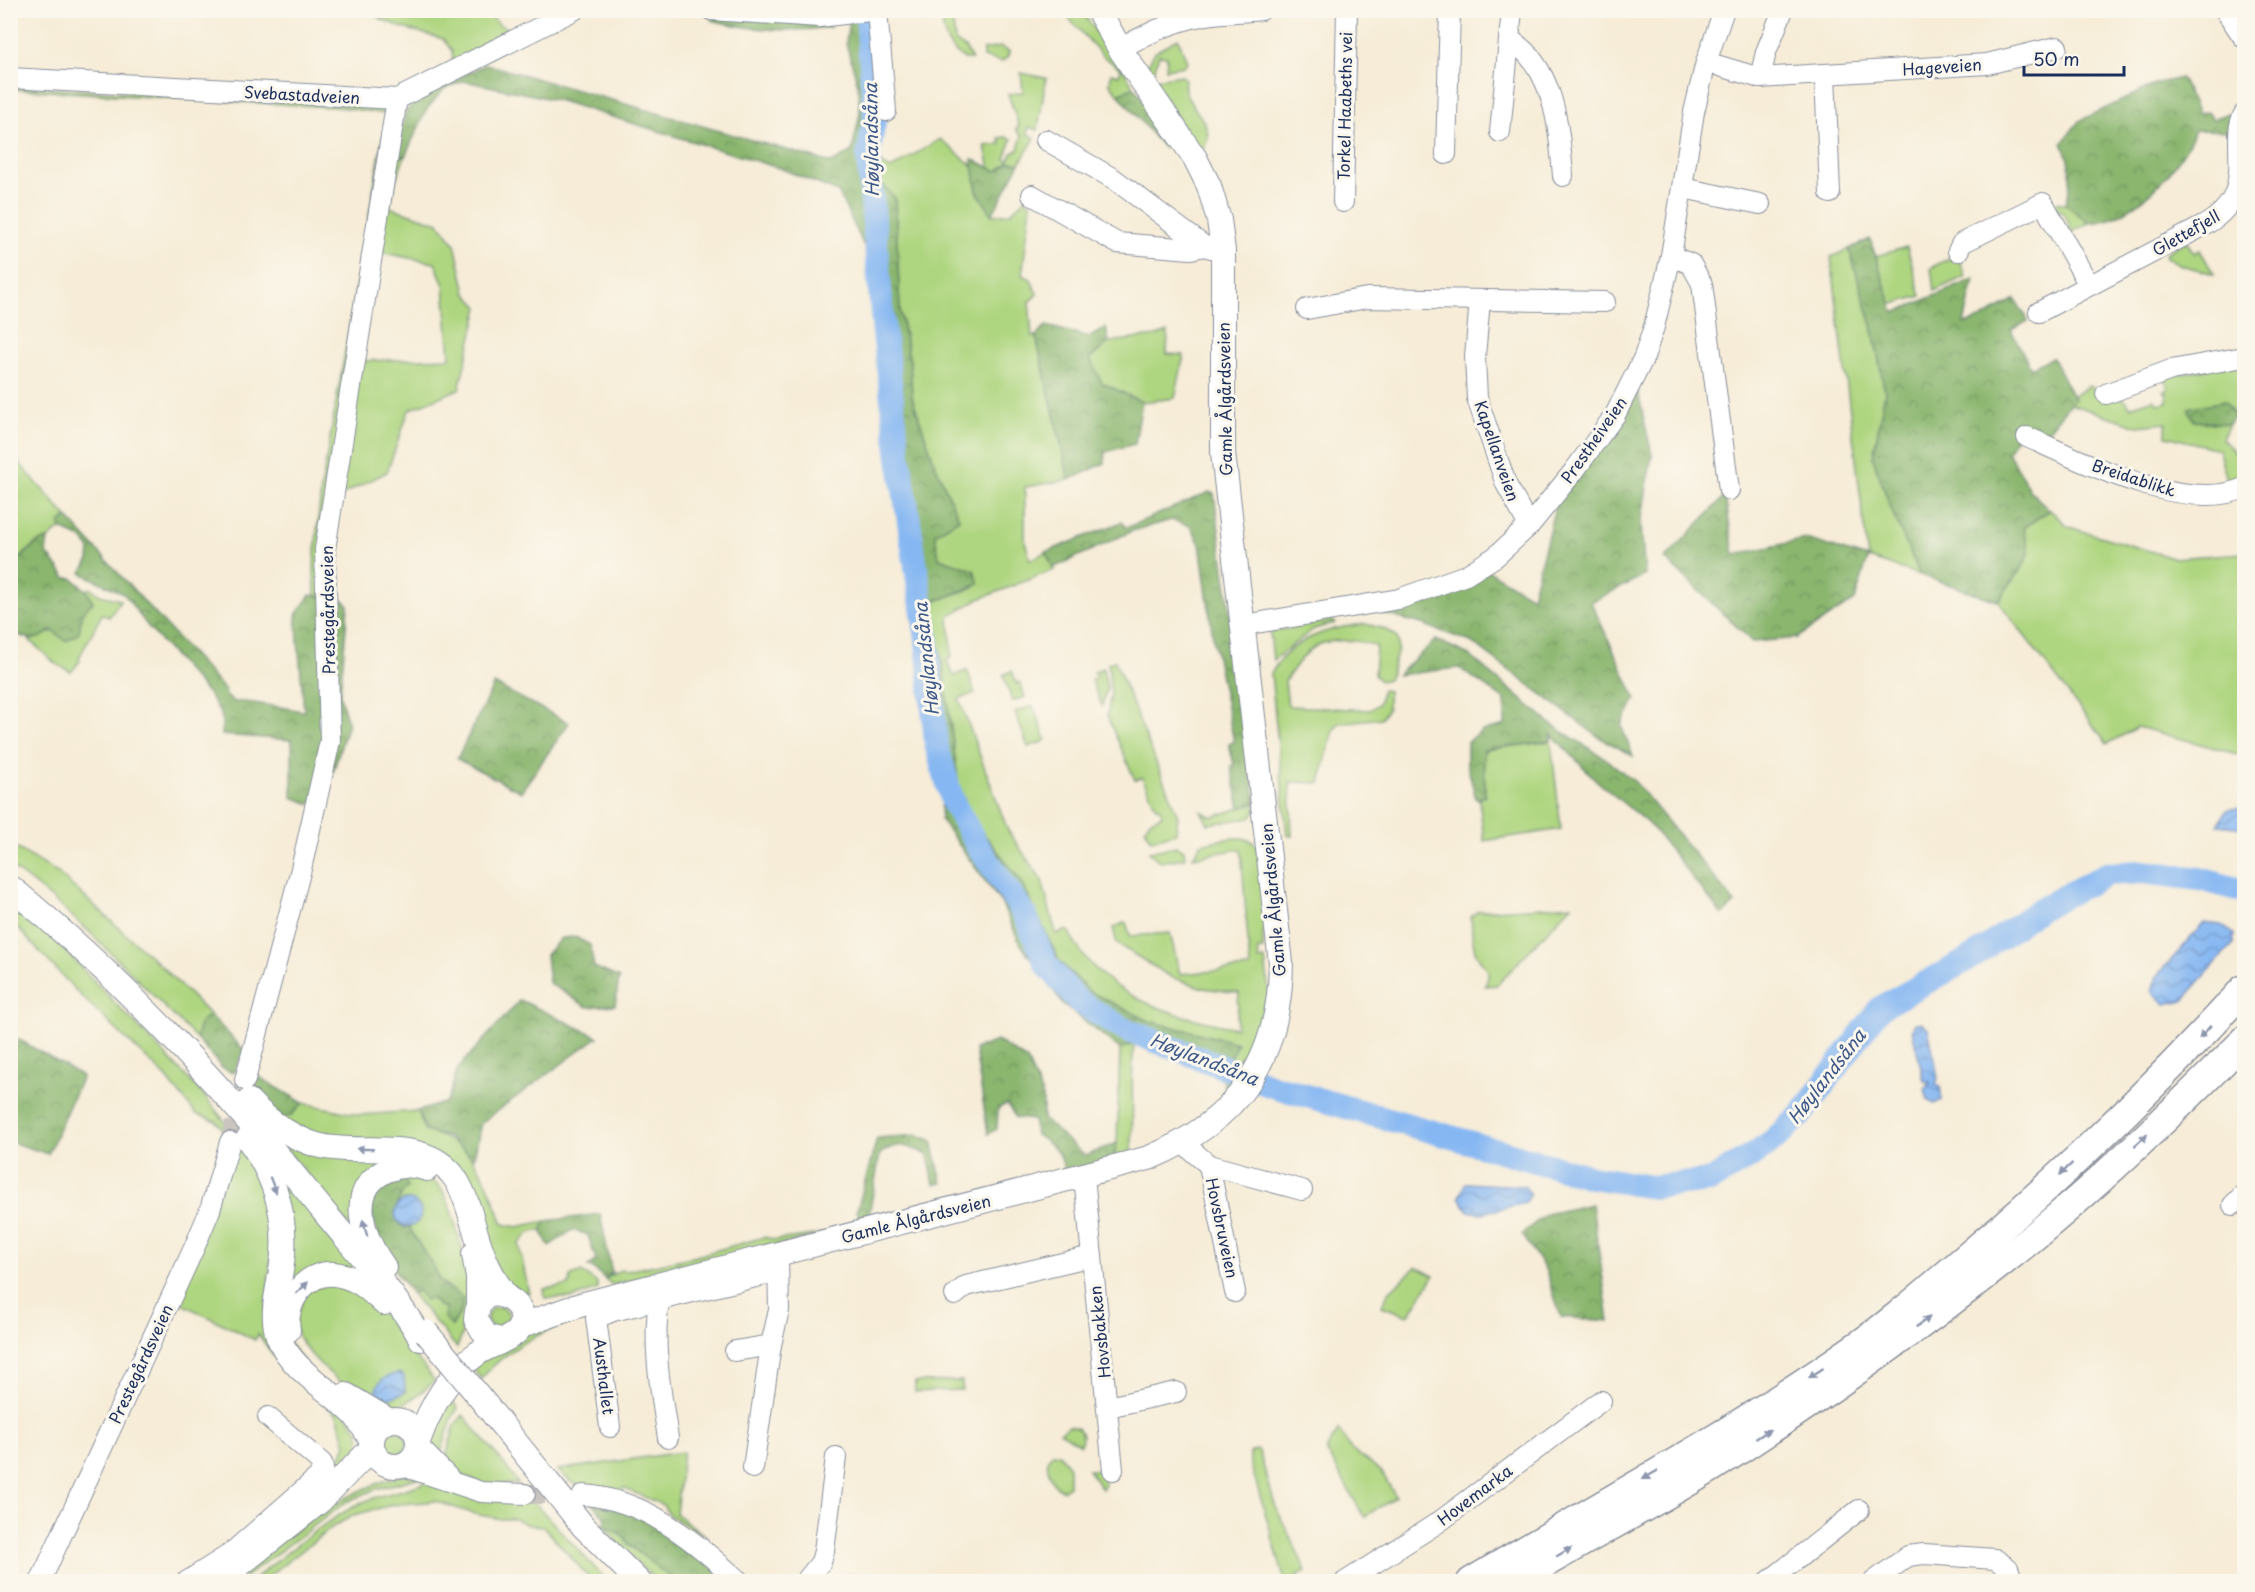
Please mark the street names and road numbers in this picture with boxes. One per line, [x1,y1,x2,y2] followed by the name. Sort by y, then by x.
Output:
[1331,32,1357,180] street label: Torkel Haabeths vei
[1901,51,1983,81] street label: Hageveien
[243,79,361,109] street label: Svebastadveien
[2147,203,2224,261] street label: Glettefjell
[1211,322,1237,476] street label: Gamle Ålgårdsveien
[1554,391,1632,488] street label: Prestheiveien
[1469,397,1526,504] street label: Kapellanveien
[2089,452,2180,502] street label: Breidablikk
[314,545,340,675] street label: Prestegårdsveien
[1253,823,1291,978] street label: Gamle Ålgårdsveien
[1201,1175,1245,1280] street label: Hovsbruveien
[838,1188,993,1248] street label: Gamle Ålgårdsveien
[1082,1285,1116,1380] street label: Hovsbakken
[102,1300,178,1427] street label: Prestegårdsveien
[588,1336,622,1416] street label: Austhallet
[1432,1458,1517,1530] street label: Hovemarka

